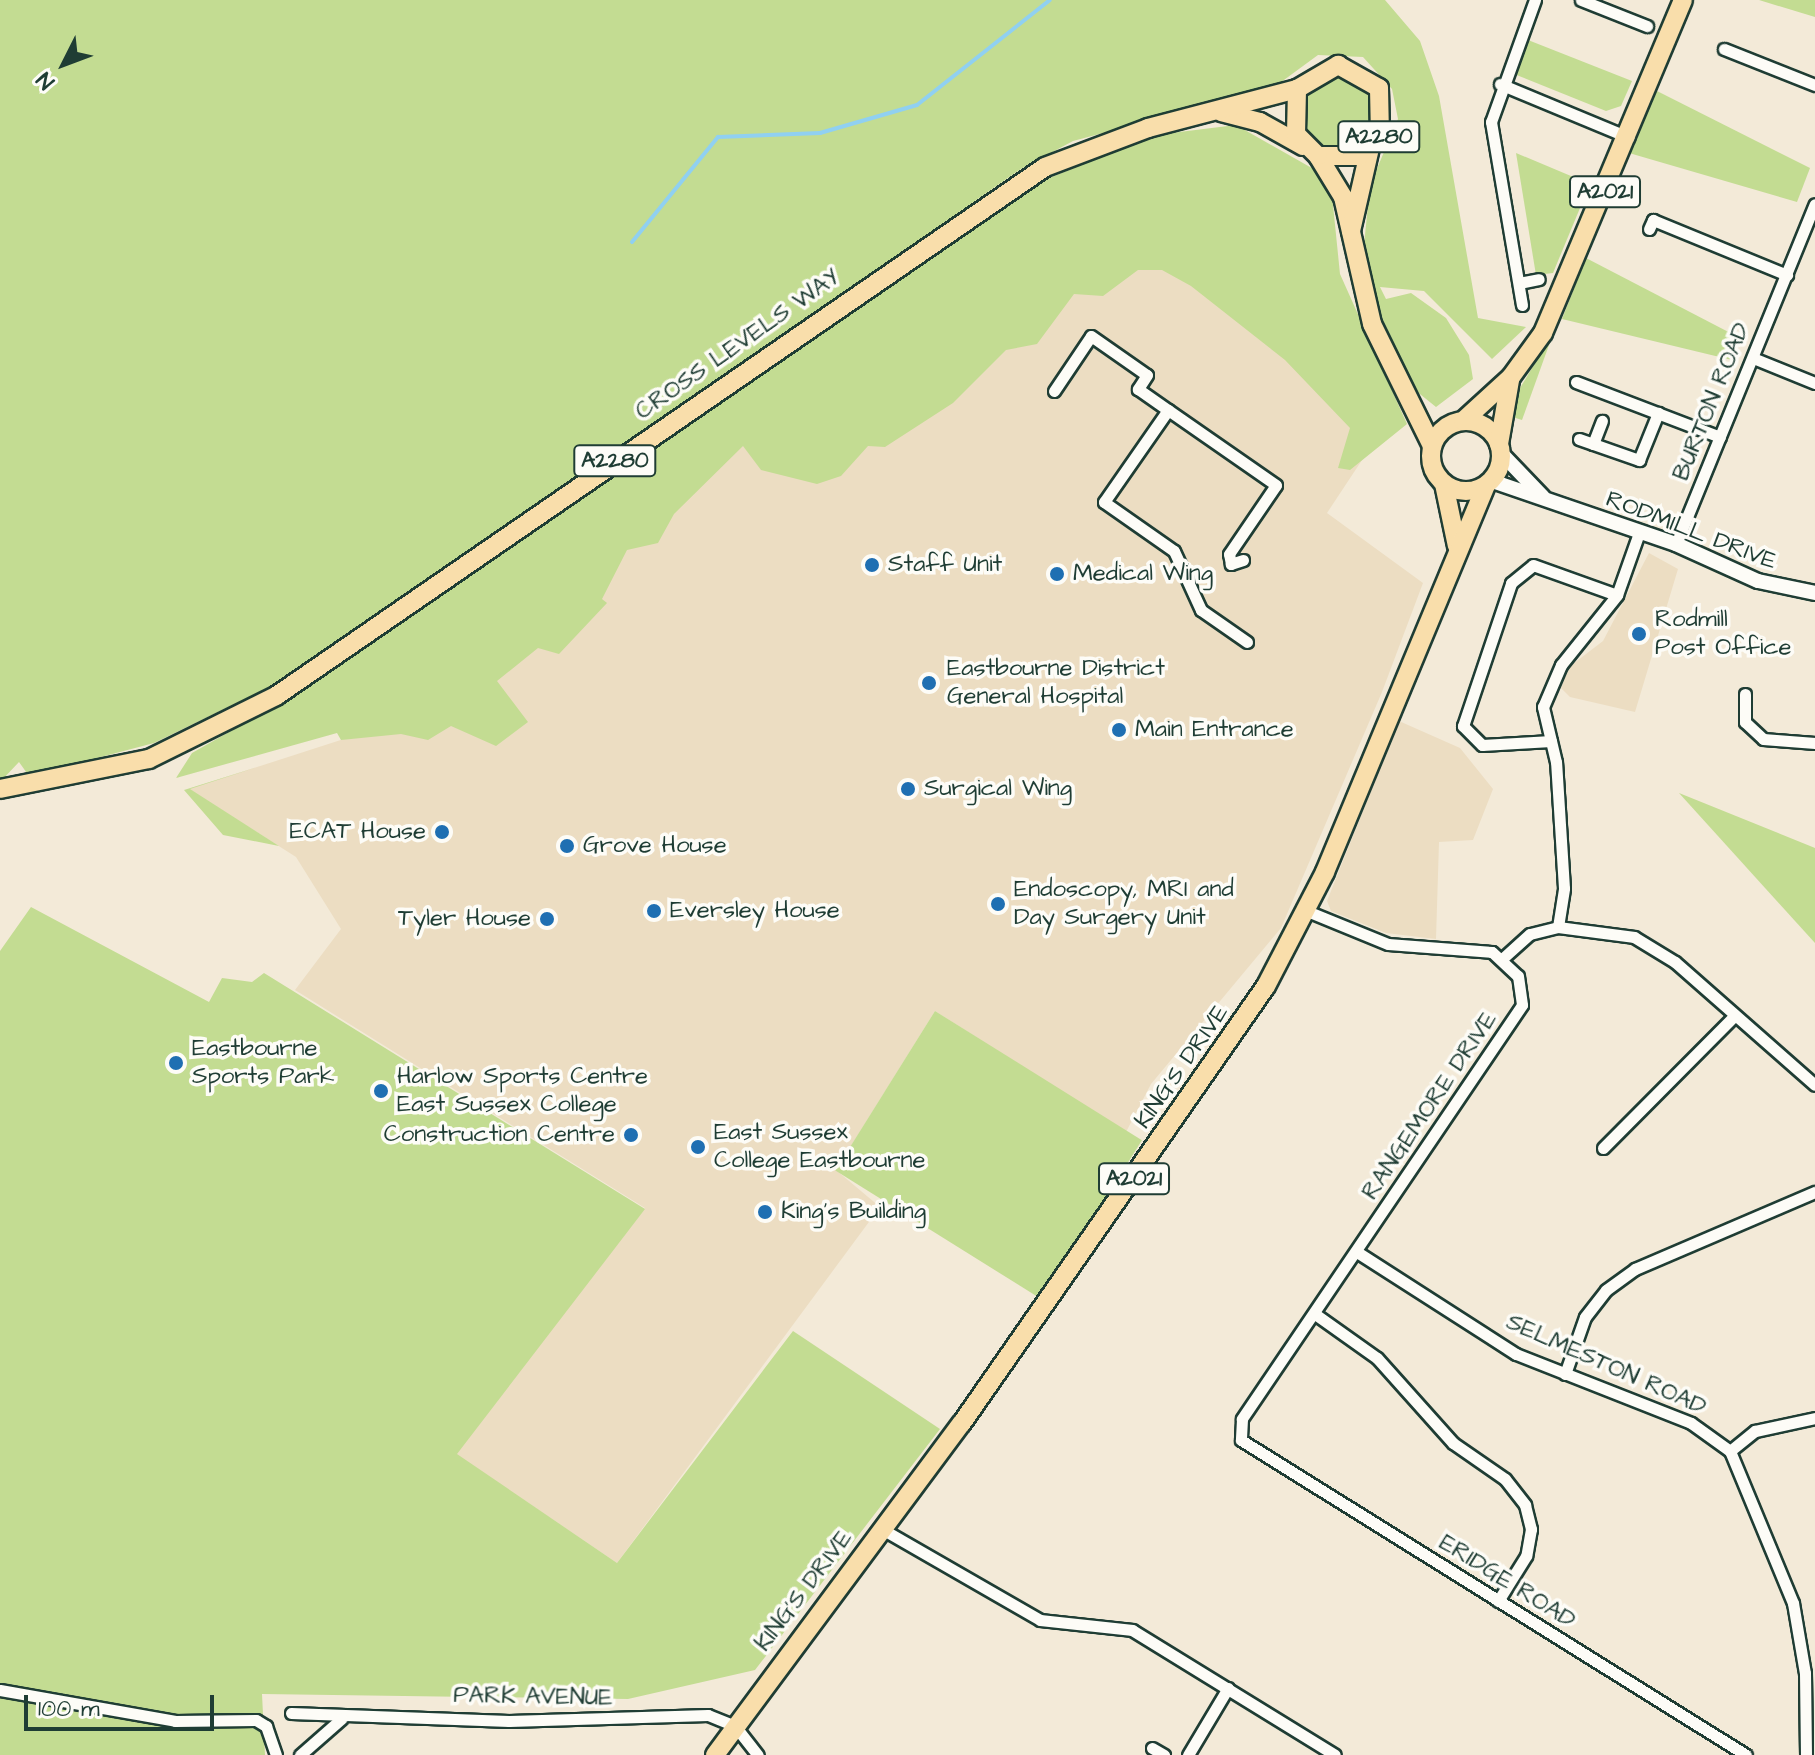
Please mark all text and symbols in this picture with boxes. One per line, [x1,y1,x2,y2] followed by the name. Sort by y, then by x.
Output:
[24,24,104,104] north arrow
[30,65,62,96] text: N
[1337,119,1421,155] road number: A2280
[1569,174,1641,210] road number: A2021
[630,263,846,427] street label: CROSS LEVELS WAY
[1667,319,1757,485] street label: BURTON ROAD
[573,443,657,479] road number: A2280
[1602,485,1780,577] street label: RODMILL DRIVE
[888,551,1002,579] place label: Staff Unit
[863,556,881,574] marker: Staff Unit
[1073,560,1213,588] place label: Medical Wing
[1048,565,1066,583] marker: Medical Wing
[1655,606,1792,662] place label: Rodmill Post Office
[1630,625,1648,643] marker: Rodmill Post Office
[947,655,1165,711] place label: Eastbourne District General Hospital
[918,672,940,694] marker: Eastbourne District General Hospital
[1135,716,1294,744] place label: Main Entrance
[1110,721,1128,739] marker: Main Entrance
[924,775,1072,803] place label: Surgical Wing
[899,780,917,798] marker: Surgical Wing
[290,818,426,846] place label: ECAT House
[433,823,451,841] marker: ECAT House
[583,832,727,860] place label: Grove House
[558,837,576,855] marker: Grove House
[1014,876,1234,932] place label: Endoscopy, MRI and Day Surgery Unit
[989,895,1007,913] marker: Endoscopy, MRI and Day Surgery Unit
[670,897,840,925] place label: Eversley House
[645,902,663,920] marker: Eversley House
[398,905,531,933] place label: Tyler House
[538,910,556,928] marker: Tyler House
[1129,1000,1235,1134] street label: KING'S DRIVE
[1356,1006,1504,1206] street label: RANGEMORE DRIVE
[192,1035,334,1091] place label: Eastbourne Sports Park
[167,1054,185,1072] marker: Eastbourne Sports Park
[397,1063,648,1119] place label: Harlow Sports Centre East Sussex College
[372,1082,390,1100] marker: Harlow Sports Centre East Sussex College
[714,1119,926,1175] place label: East Sussex College Eastbourne
[384,1121,615,1149] place label: Construction Centre
[622,1126,640,1144] marker: Construction Centre
[689,1138,707,1156] marker: East Sussex College Eastbourne
[1098,1161,1170,1197] road number: A2021
[781,1198,926,1226] place label: King's Building
[756,1203,774,1221] marker: King's Building
[1502,1308,1710,1422] street label: SELMESTON ROAD
[749,1525,859,1657] street label: KING'S DRIVE
[1434,1529,1580,1635] street label: ERIDGE ROAD
[28,1679,218,1729] scale bar
[453,1681,613,1713] street label: PARK AVENUE
[38,1692,100,1726] text: 100 m

